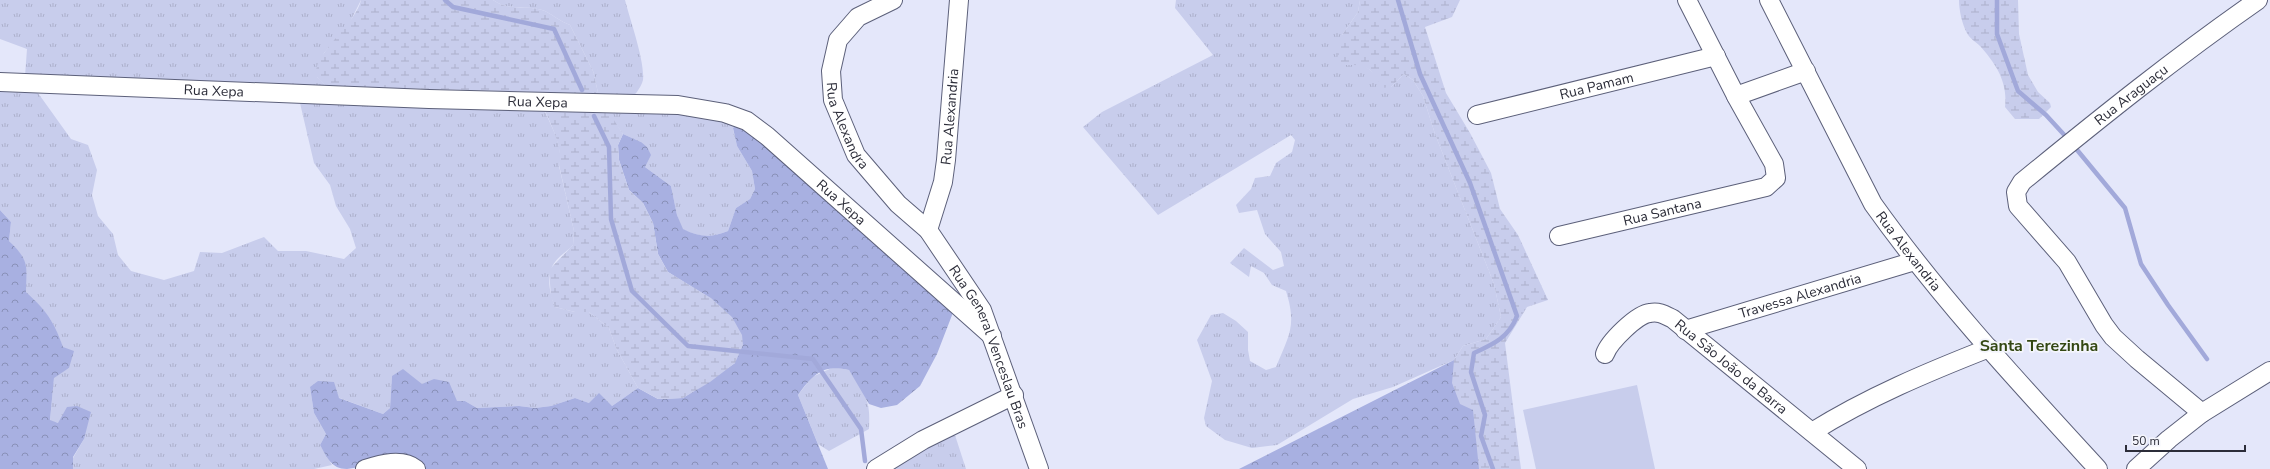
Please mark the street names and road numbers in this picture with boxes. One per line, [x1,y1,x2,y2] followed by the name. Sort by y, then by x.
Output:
[2090,60,2172,130] street label: Rua Araguaçu
[936,68,963,166] street label: Rua Alexandria
[1558,68,1636,104] street label: Rua Pamam
[183,80,244,102] street label: Rua Xepa
[822,82,873,173] street label: Rua Alexandra
[507,92,568,112] street label: Rua Xepa
[812,175,870,230] street label: Rua Xepa
[1621,194,1703,231] street label: Rua Santana
[1871,207,1945,295] street label: Rua Alexandria
[944,261,1033,432] street label: Rua General Venceslau Bras
[1737,269,1864,323] street label: Travessa Alexandria
[1671,315,1791,419] street label: Rua São João da Barra

